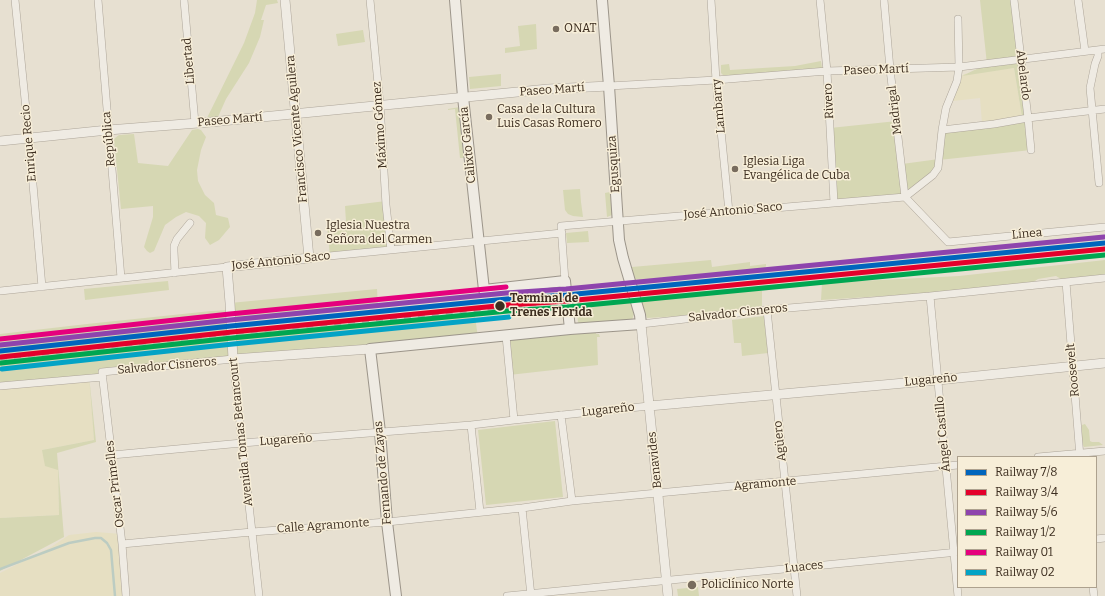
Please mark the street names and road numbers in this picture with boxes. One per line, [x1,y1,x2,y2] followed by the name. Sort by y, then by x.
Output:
[180,37,198,85] street label: Libertad
[1013,49,1033,101] street label: Abelardo
[283,55,311,203] street label: Francisco Vicente Aguilera
[843,62,909,78] street label: Paseo Martí
[709,78,729,134] street label: Lambarry
[370,81,390,169] street label: Máximo Gómez
[519,81,585,99] street label: Paseo Martí
[821,83,837,119] street label: Rivero
[885,85,905,135] street label: Madrigal
[18,104,40,182] street label: Enrique Recio
[457,106,479,184] street label: Calixto García
[197,110,263,130] street label: Paseo Martí
[99,111,119,167] street label: República
[605,135,623,193] street label: Egusquiza
[683,200,783,222] street label: José Antonio Saco
[1011,225,1043,243] street label: Línea
[231,249,331,273] street label: José Antonio Saco
[688,301,788,325] street label: Salvador Cisneros
[1063,342,1083,398] street label: Roosevelt
[117,354,217,378] street label: Salvador Cisneros
[226,357,256,507] street label: Avenida Tomas Betancourt
[904,371,958,389] street label: Lugareño
[932,395,954,473] street label: Ángel Castillo
[581,400,635,420] street label: Lugareño
[371,420,395,526] street label: Fernando de Zayas
[771,420,789,462] street label: Agüero
[259,431,313,449] street label: Lugareño
[645,431,665,489] street label: Benavides
[103,440,127,528] street label: Oscar Primelles
[733,474,797,494] street label: Agramonte
[276,516,370,536] street label: Calle Agramonte
[784,558,824,576] street label: Luaces

